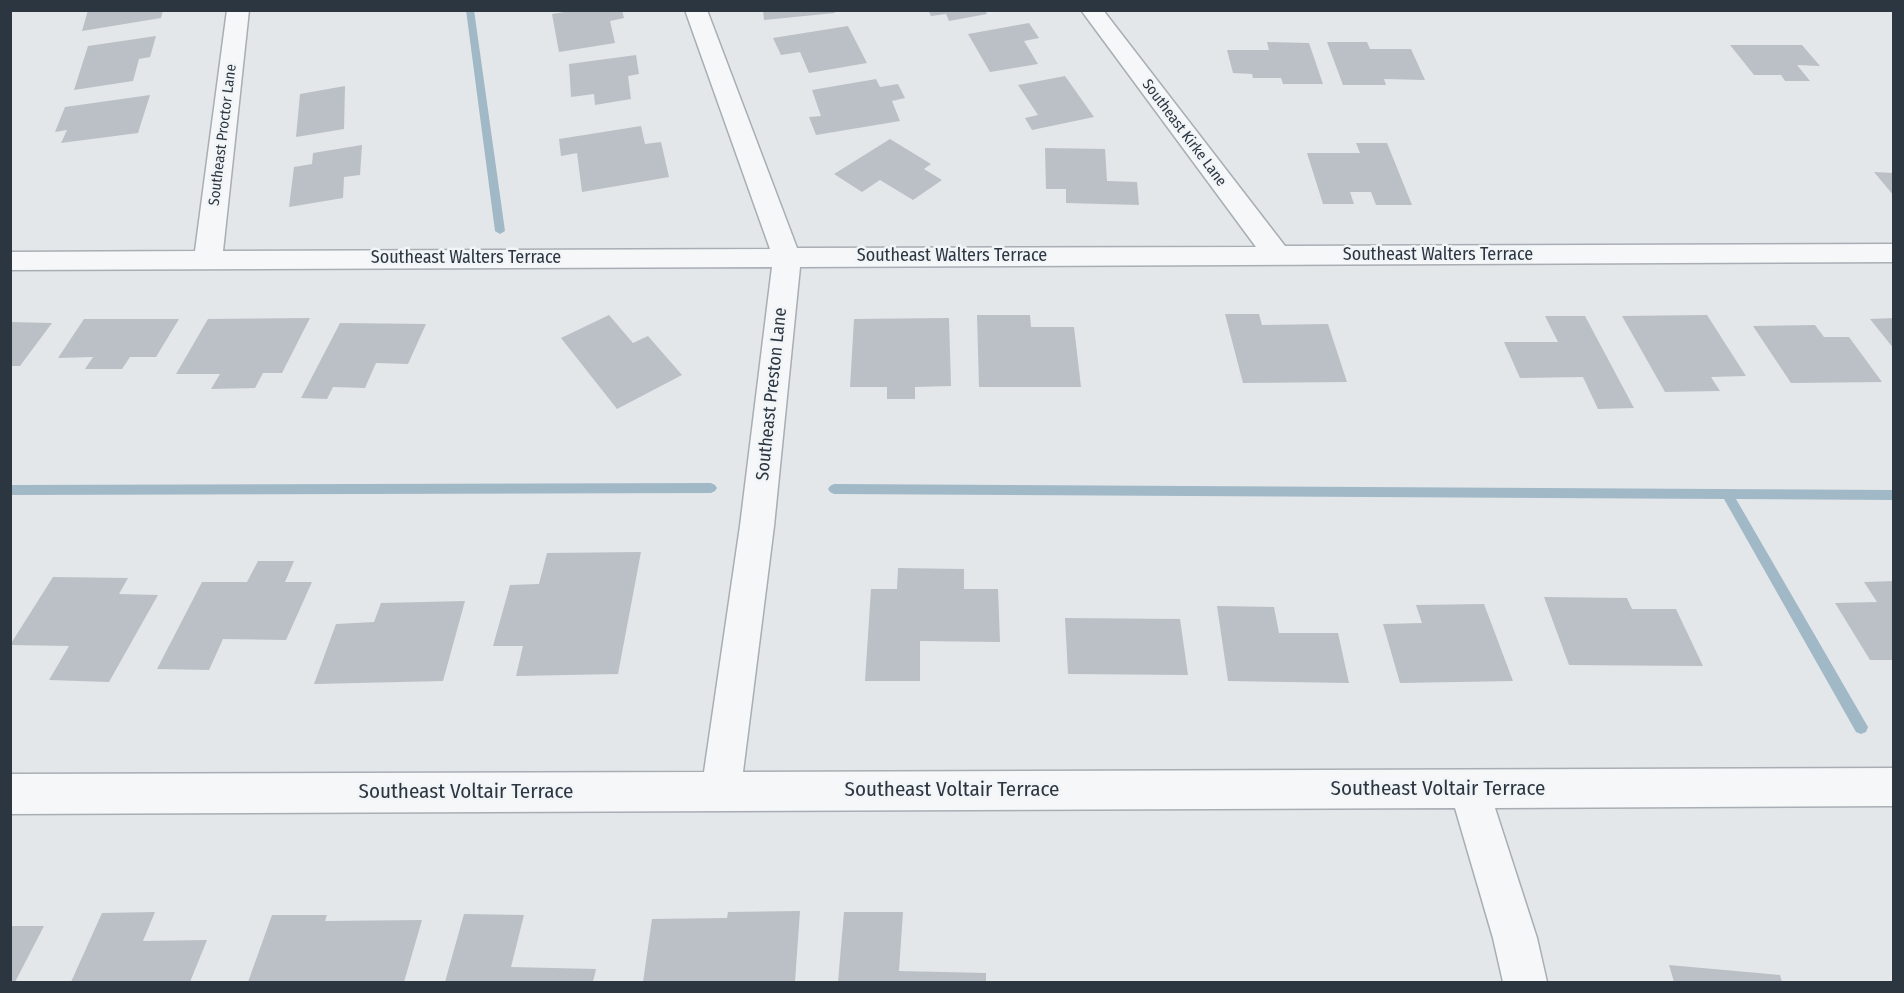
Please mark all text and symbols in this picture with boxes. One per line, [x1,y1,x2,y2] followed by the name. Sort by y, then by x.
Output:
[205,63,241,207] street label: Southeast Proctor Lane
[1138,76,1230,190] street label: Southeast Kirke Lane
[1343,244,1533,266] street label: Southeast Walters Terrace
[857,245,1047,267] street label: Southeast Walters Terrace
[371,247,561,269] street label: Southeast Walters Terrace
[752,307,792,481] street label: Southeast Preston Lane
[1331,776,1545,802] street label: Southeast Voltair Terrace
[845,777,1059,803] street label: Southeast Voltair Terrace
[359,779,573,805] street label: Southeast Voltair Terrace

